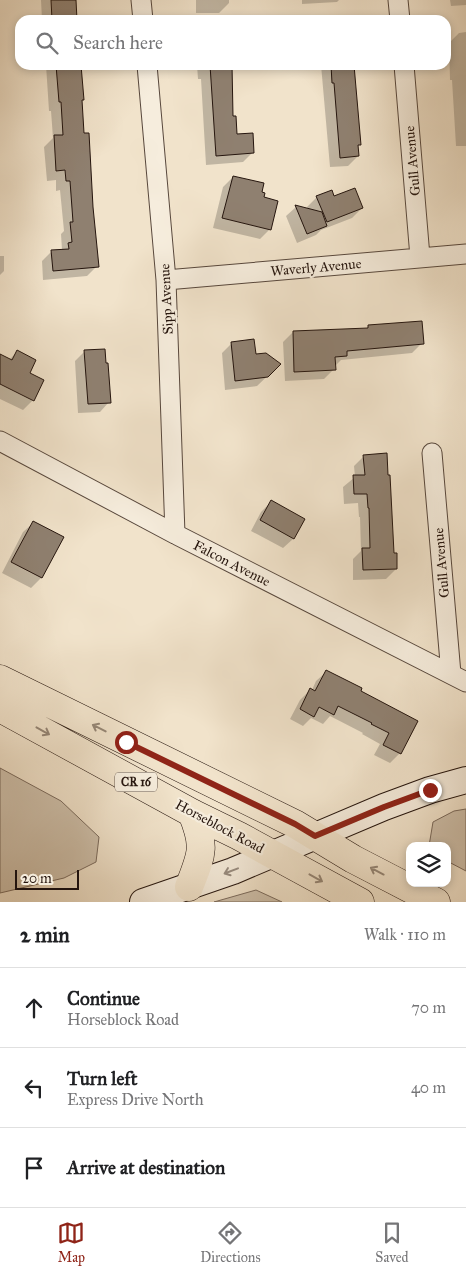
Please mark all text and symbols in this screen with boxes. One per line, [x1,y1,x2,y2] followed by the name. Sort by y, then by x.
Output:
[15,15,451,70] search box
[33,29,61,57] icon: search
[73,31,163,54] text: Search here
[401,125,424,197] street label: Gull Avenue
[270,255,362,280] street label: Waverly Avenue
[156,263,177,335] street label: Sipp Avenue
[430,527,453,599] street label: Gull Avenue
[190,537,273,590] street label: Falcon Avenue
[92,723,107,732] one-way arrow
[35,726,50,736] one-way arrow
[115,731,138,754] route start
[115,772,157,792] road number: CR 16
[419,779,442,802] route end
[172,796,267,857] street label: Horseblock Road
[406,842,451,887] map controls
[406,842,451,887] button: layers
[370,866,385,876] one-way arrow
[15,867,79,890] scale bar
[224,867,239,876] one-way arrow
[22,870,52,887] text: 20 m
[308,873,323,883] one-way arrow
[20,922,70,948] text: 2 min
[364,925,446,944] text: Walk · 110 m
[67,987,140,1010] text: Continue
[20,994,48,1022] icon: ahead
[411,998,446,1017] text: 70 m
[67,1010,179,1029] text: Horseblock Road
[67,1067,137,1090] text: Turn left
[20,1074,48,1102] icon: left
[411,1078,446,1097] text: 40 m
[67,1090,204,1109] text: Express Drive North
[20,1154,48,1182] icon: arrive
[67,1156,225,1179] text: Arrive at destination
[57,1219,85,1266] tab: Map
[200,1219,261,1266] tab: Directions
[375,1219,409,1266] tab: Saved

